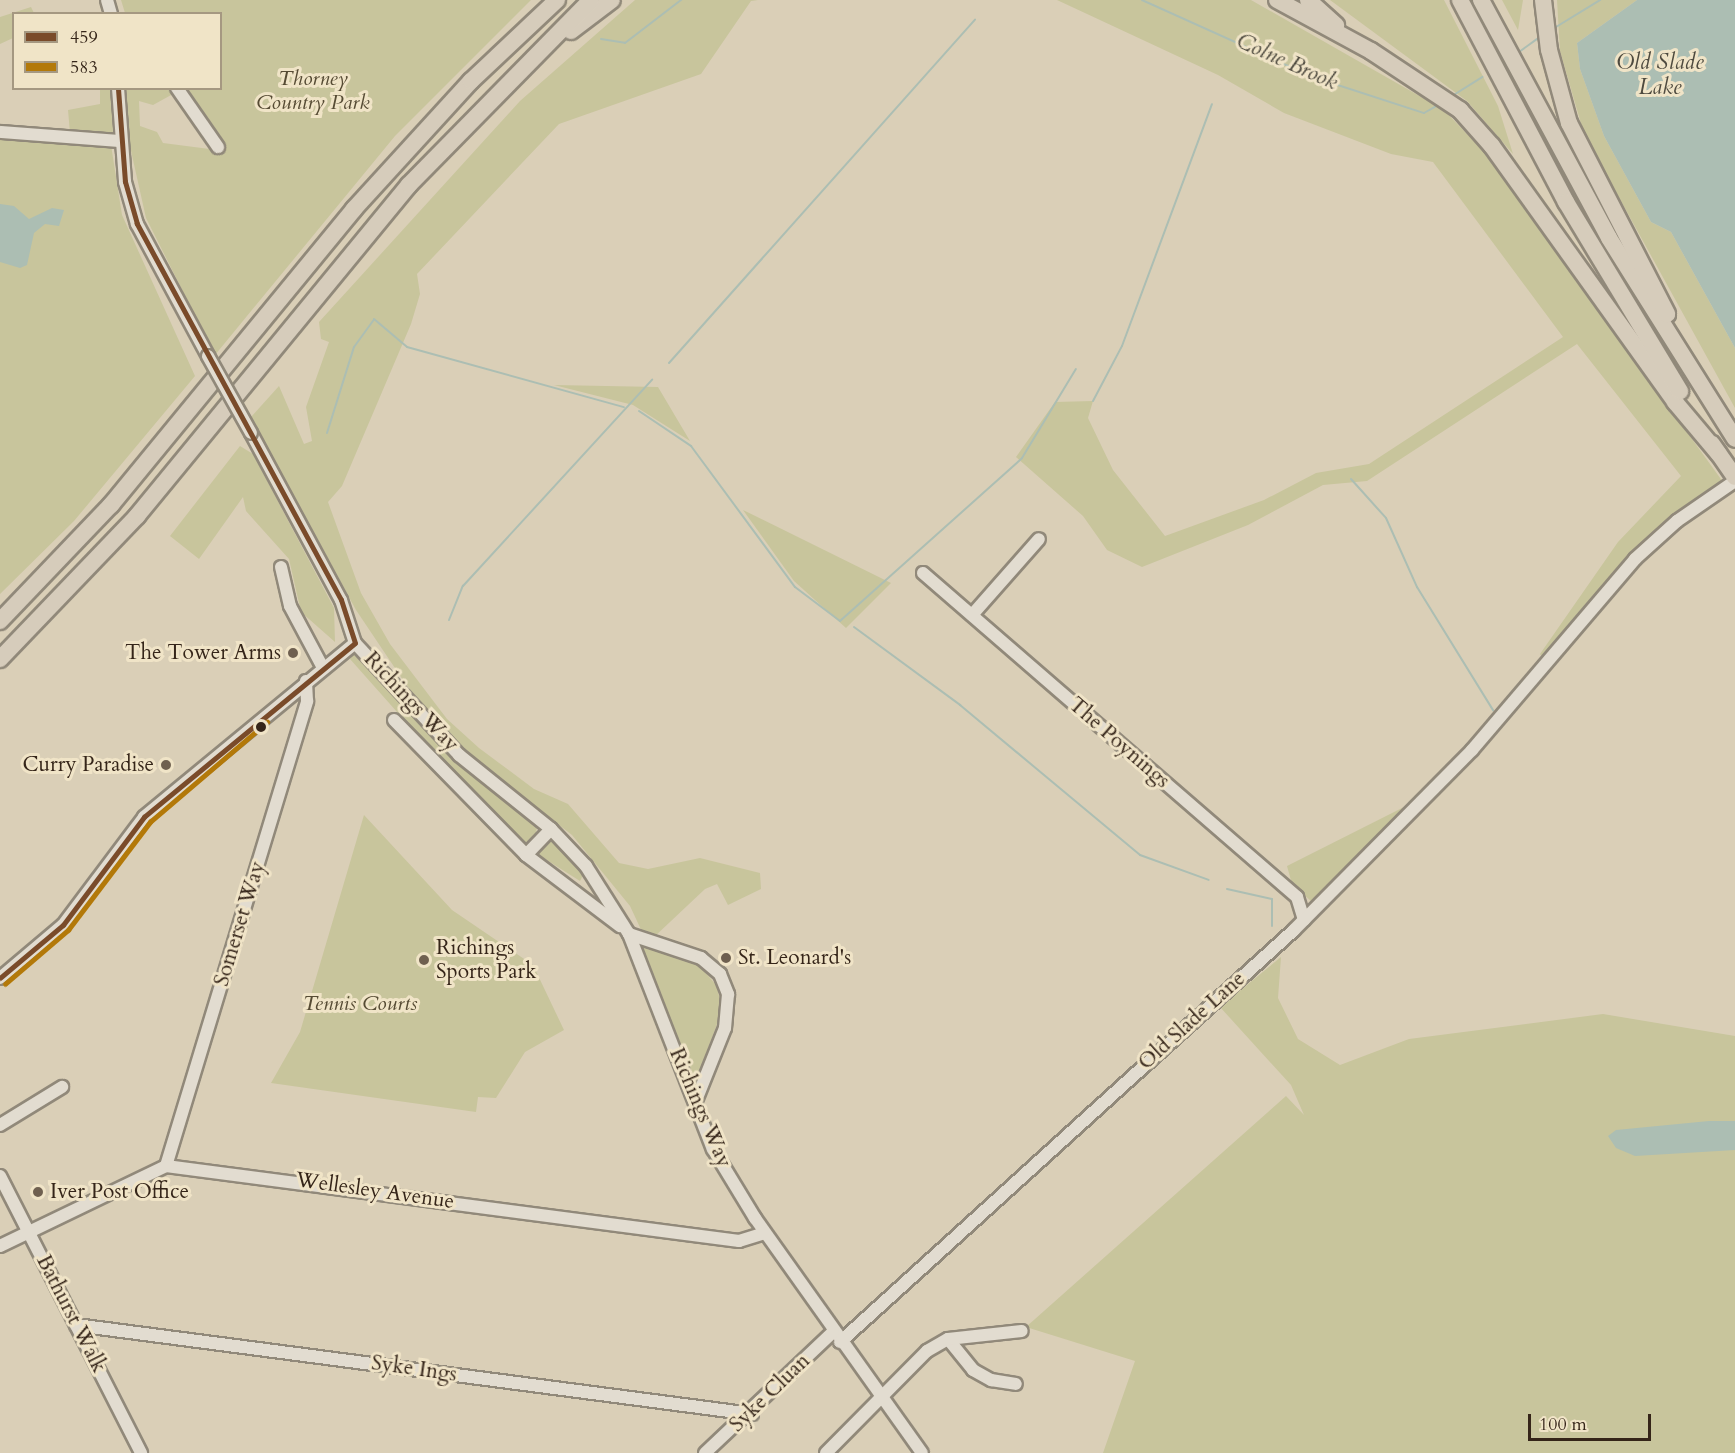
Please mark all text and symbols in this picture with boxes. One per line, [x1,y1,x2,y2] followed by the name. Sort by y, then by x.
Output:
[12,12,222,90] legend
[70,25,98,50] text: 459
[1232,28,1342,96] water label: Colne Brook
[1616,49,1704,100] water label: Old Slade Lake
[70,55,98,80] text: 583
[256,66,370,116] park label: Thorney Country Park
[125,640,281,666] place label: The Tower Arms
[286,646,300,660] marker: The Tower Arms
[358,647,464,757] street label: Richings Way
[1063,692,1175,794] street label: The Poynings
[255,721,267,733] unlabelled marker
[22,752,154,778] place label: Curry Paradise
[159,758,173,772] marker: Curry Paradise
[209,859,271,989] street label: Somerset Way
[436,935,536,985] place label: Richings Sports Park
[738,945,851,971] place label: St. Leonard's
[719,951,733,965] marker: St. Leonard's
[417,953,431,967] marker: Richings Sports Park
[1133,967,1251,1075] street label: Old Slade Lane
[303,991,417,1017] park label: Tennis Courts
[664,1045,736,1171] street label: Richings Way
[294,1167,456,1215] street label: Wellesley Avenue
[50,1179,189,1205] place label: Iver Post Office
[31,1185,45,1199] marker: Iver Post Office
[31,1251,111,1377] street label: Bathurst Walk
[725,1349,815,1437] street label: Syke Cluan
[370,1351,458,1387] street label: Syke Ings
[1531,1402,1654,1440] scale bar
[1539,1412,1587,1437] text: 100 m

